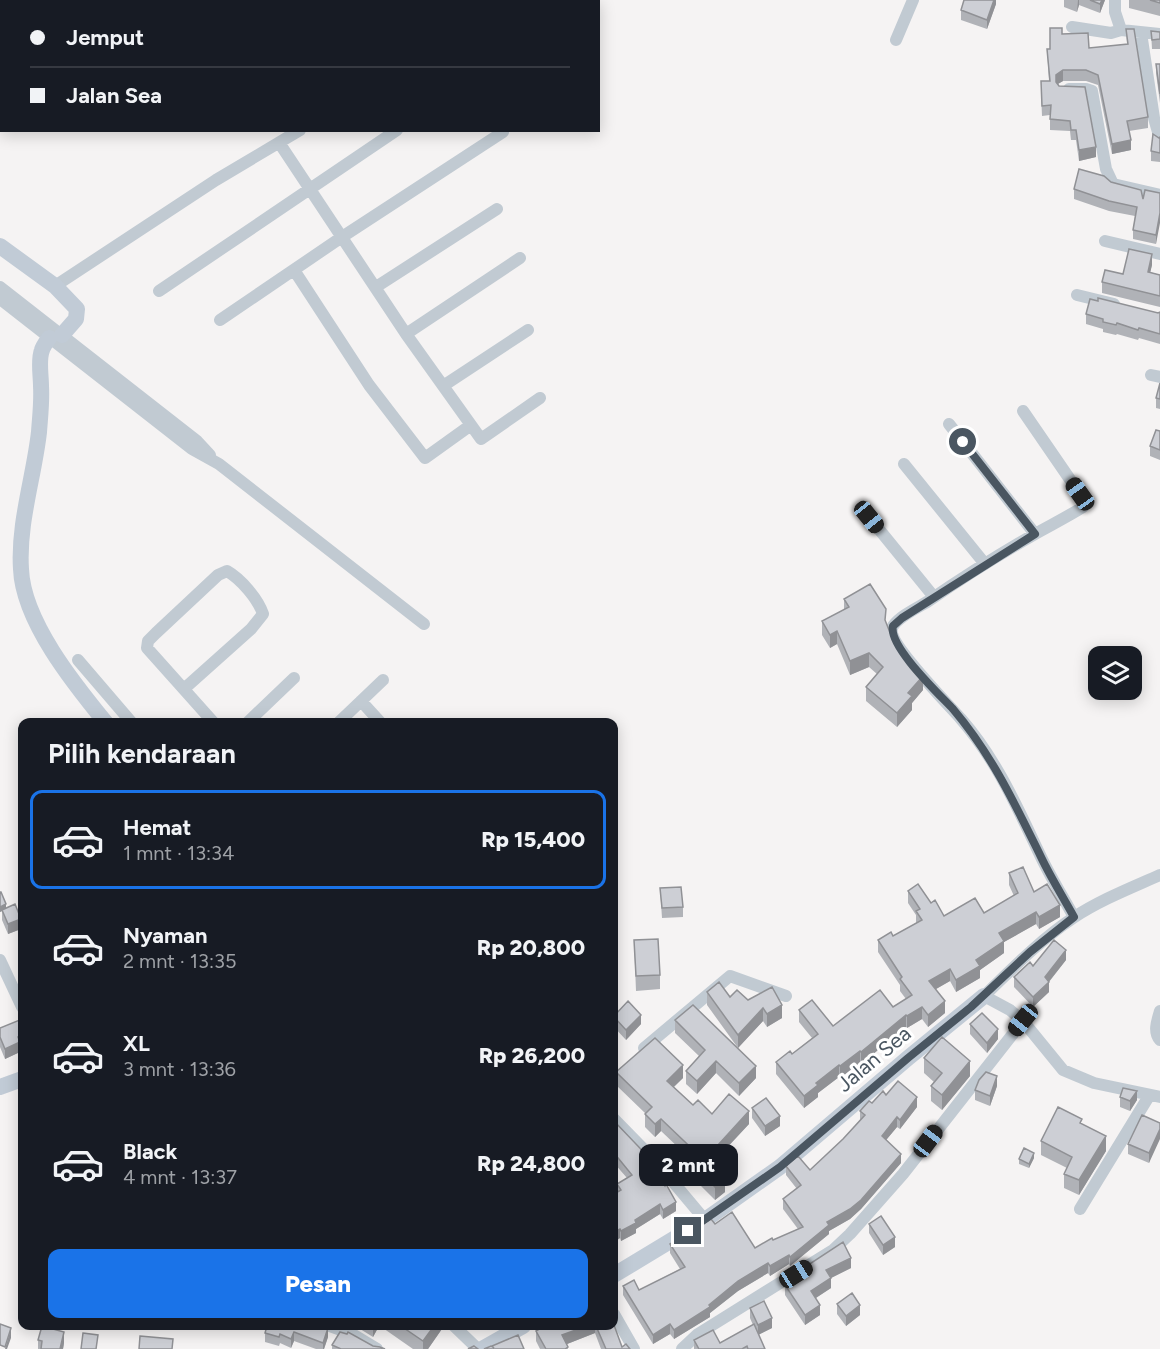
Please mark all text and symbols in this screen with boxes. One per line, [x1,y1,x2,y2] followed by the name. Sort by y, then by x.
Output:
[66,24,144,51] text: Jemput
[66,82,162,109] text: Jalan Sea
[949,428,976,455] route start
[1062,474,1098,514] car
[851,497,887,537] car
[1088,646,1142,700] map controls
[1088,646,1142,700] button: layers
[48,737,236,770] text: Pilih kendaraan
[51,813,105,867] icon: car
[123,814,191,841] text: Hemat
[481,826,585,853] text: Rp 15,400
[123,841,234,865] text: 1 mnt · 13:34
[51,921,105,975] icon: car
[123,922,207,949] text: Nyaman
[477,934,585,961] text: Rp 20,800
[123,949,236,973] text: 2 mnt · 13:35
[1005,1000,1041,1040] car
[832,1020,916,1097] street label: Jalan Sea
[51,1029,105,1083] icon: car
[123,1030,150,1057] text: XL
[479,1042,585,1069] text: Rp 26,200
[123,1057,236,1081] text: 3 mnt · 13:36
[910,1121,946,1161] car
[51,1137,105,1191] icon: car
[123,1138,177,1165] text: Black
[638,1144,738,1186] callout: 2 mnt
[477,1150,585,1177] text: Rp 24,800
[662,1153,715,1177] text: 2 mnt
[123,1165,237,1189] text: 4 mnt · 13:37
[674,1217,701,1244] route end
[48,1249,588,1318] button: Pesan
[776,1257,816,1291] car

